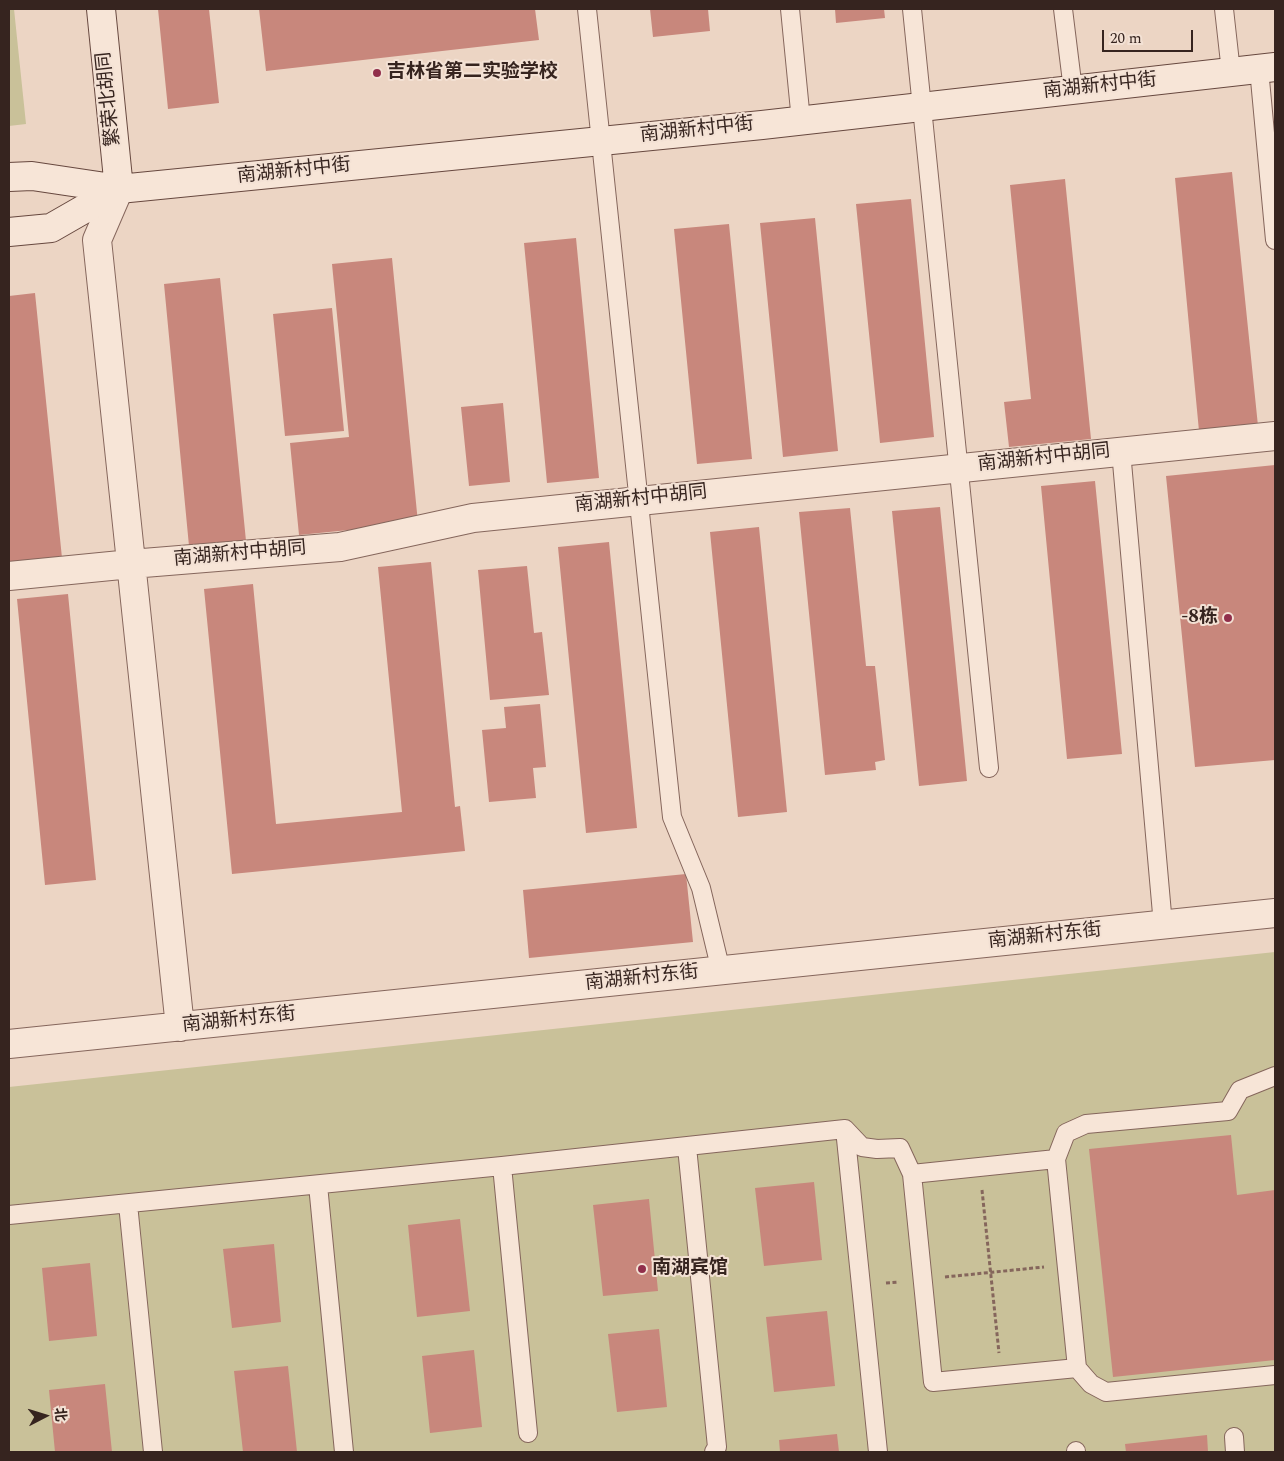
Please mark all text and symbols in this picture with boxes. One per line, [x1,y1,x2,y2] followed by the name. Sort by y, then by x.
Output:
[1104,20,1195,52] scale bar
[1110,27,1142,50] text: 20 m
[94,51,126,147] street label: 繁荣北胡同
[387,62,558,84] place label: 吉林省第二实验学校
[371,67,383,79] marker: 吉林省第二实验学校
[1042,70,1158,104] street label: 南湖新村中街
[639,114,755,148] street label: 南湖新村中街
[236,155,352,189] street label: 南湖新村中街
[977,441,1111,477] street label: 南湖新村中胡同
[574,482,708,518] street label: 南湖新村中胡同
[173,538,307,572] street label: 南湖新村中胡同
[1181,607,1218,629] place label: -8栋
[1222,612,1234,624] marker: -8栋
[987,920,1103,954] street label: 南湖新村东街
[584,962,700,996] street label: 南湖新村东街
[181,1004,297,1038] street label: 南湖新村东街
[652,1258,728,1280] place label: 南湖宾馆
[636,1263,648,1275] marker: 南湖宾馆
[20,1391,70,1441] north arrow
[49,1407,72,1423] text: 北

